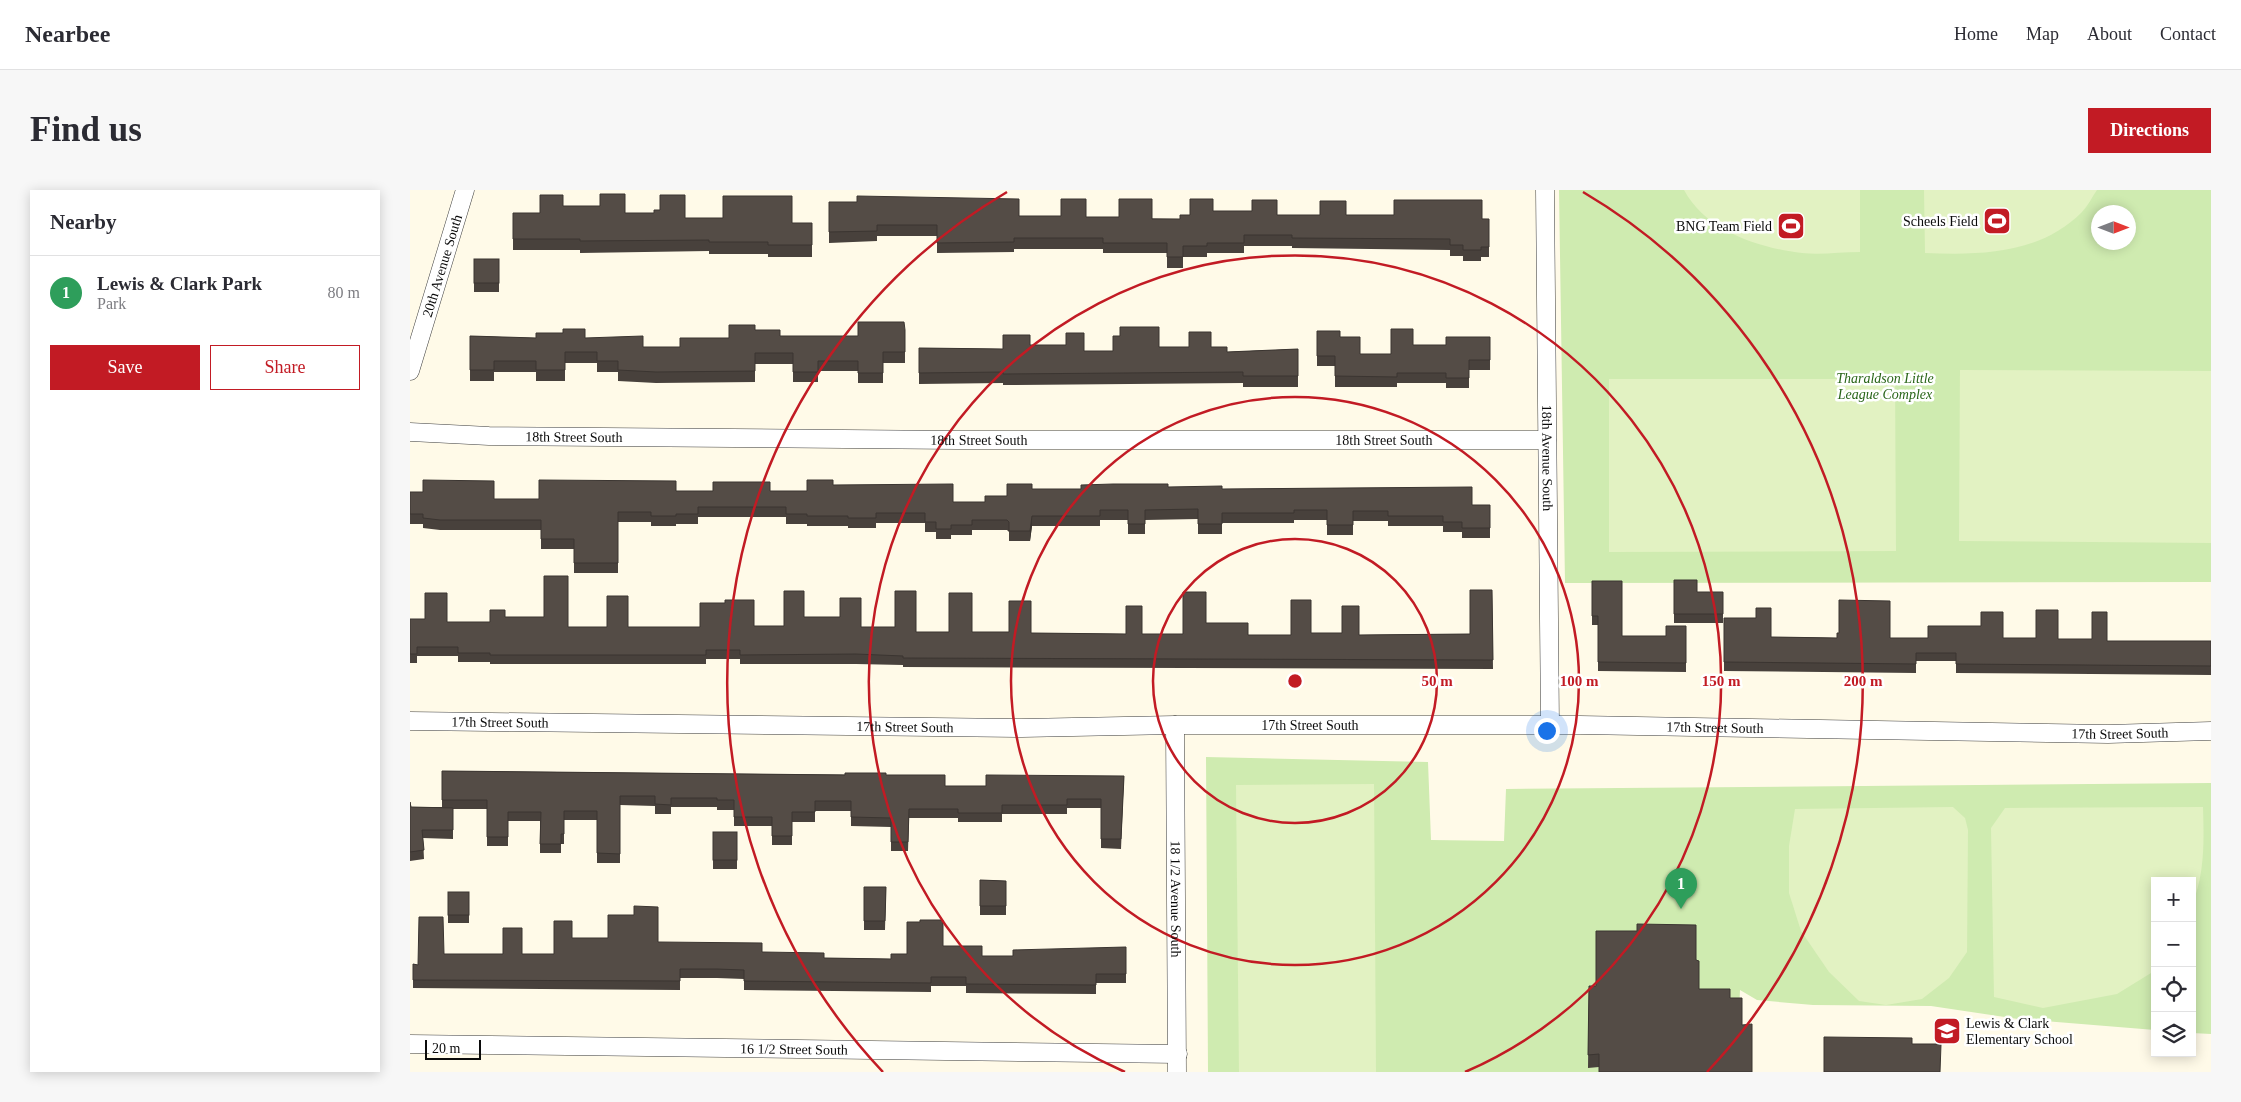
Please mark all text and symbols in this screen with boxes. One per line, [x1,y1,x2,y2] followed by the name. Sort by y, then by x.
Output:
[25,21,110,47] text: Nearbee
[1954,24,1998,44] text: Home
[2026,24,2059,44] text: Map
[2087,24,2132,44] text: About
[2160,24,2216,44] text: Contact
[2088,108,2211,153] button: Directions
[30,110,142,149] text: Find us
[2091,205,2136,250] north arrow
[1982,206,2012,236] sports icon: Scheels Field
[50,210,117,234] text: Nearby
[1776,211,1806,241] sports icon: BNG Team Field
[419,213,465,319] street label: 20th Avenue South
[1903,214,1978,229] place label: Scheels Field
[1676,219,1772,234] place label: BNG Team Field
[97,273,262,294] text: Lewis & Clark Park
[62,284,70,301] text: 1
[328,284,360,301] text: 80 m
[97,295,126,312] text: Park
[50,345,200,390] button: Save
[210,345,360,390] button: Share
[1836,371,1934,402] park label: Tharaldson Little League Complex
[1540,405,1555,511] street label: 18th Avenue South
[525,429,623,445] street label: 18th Street South
[930,432,1028,448] street label: 18th Street South
[1335,433,1433,448] street label: 18th Street South
[1286,672,1304,690] centre of rings
[1421,673,1453,689] text: 50 m
[1560,673,1599,689] text: 100 m
[1702,673,1741,689] text: 150 m
[1844,673,1883,689] text: 200 m
[451,714,549,730] street label: 17th Street South
[1261,718,1359,733] street label: 17th Street South
[1534,718,1560,744] your location
[856,719,954,735] street label: 17th Street South
[1666,719,1764,736] street label: 17th Street South
[2071,725,2169,742] street label: 17th Street South
[1168,841,1184,957] street label: 18 1/2 Avenue South
[1665,868,1697,909] pin: 1
[2151,877,2196,1057] map controls
[2151,877,2196,922] button: +
[2151,922,2196,967] button: −
[2151,967,2196,1012] button: locate
[2151,1012,2196,1057] button: layers
[1932,1016,1962,1046] school or university icon: Lewis & Clark Elementary School
[1966,1016,2073,1047] place label: Lewis & Clark Elementary School
[425,1037,481,1060] scale bar
[432,1041,460,1056] text: 20 m
[740,1041,848,1057] street label: 16 1/2 Street South

